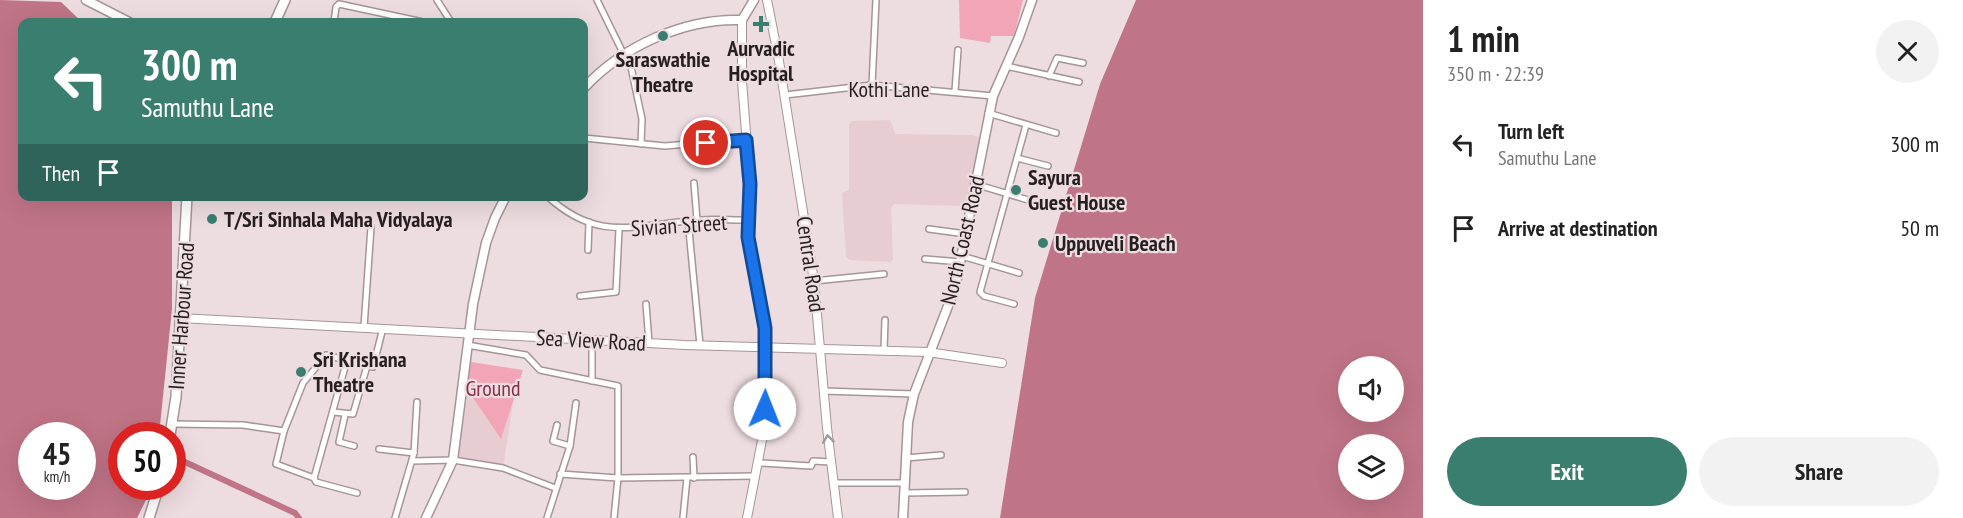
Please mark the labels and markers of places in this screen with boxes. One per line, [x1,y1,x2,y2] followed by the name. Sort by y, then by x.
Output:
[752,15,770,33] marker: Aurvadic Hospital
[656,29,670,43] marker: Saraswathie Theatre
[726,34,795,87] place label: Aurvadic Hospital
[616,45,710,98] place label: Saraswathie Theatre
[680,117,731,168] pin
[1028,163,1125,216] place label: Sayura Guest House
[1009,183,1023,197] marker: Sayura Guest House
[224,205,453,233] place label: T/Sri Sinhala Maha Vidyalaya
[205,212,219,226] marker: T/Sri Sinhala Maha Vidyalaya
[1055,229,1176,257] place label: Uppuveli Beach
[1036,236,1050,250] marker: Uppuveli Beach
[313,345,407,398] place label: Sri Krishana Theatre
[294,365,308,379] marker: Sri Krishana Theatre

